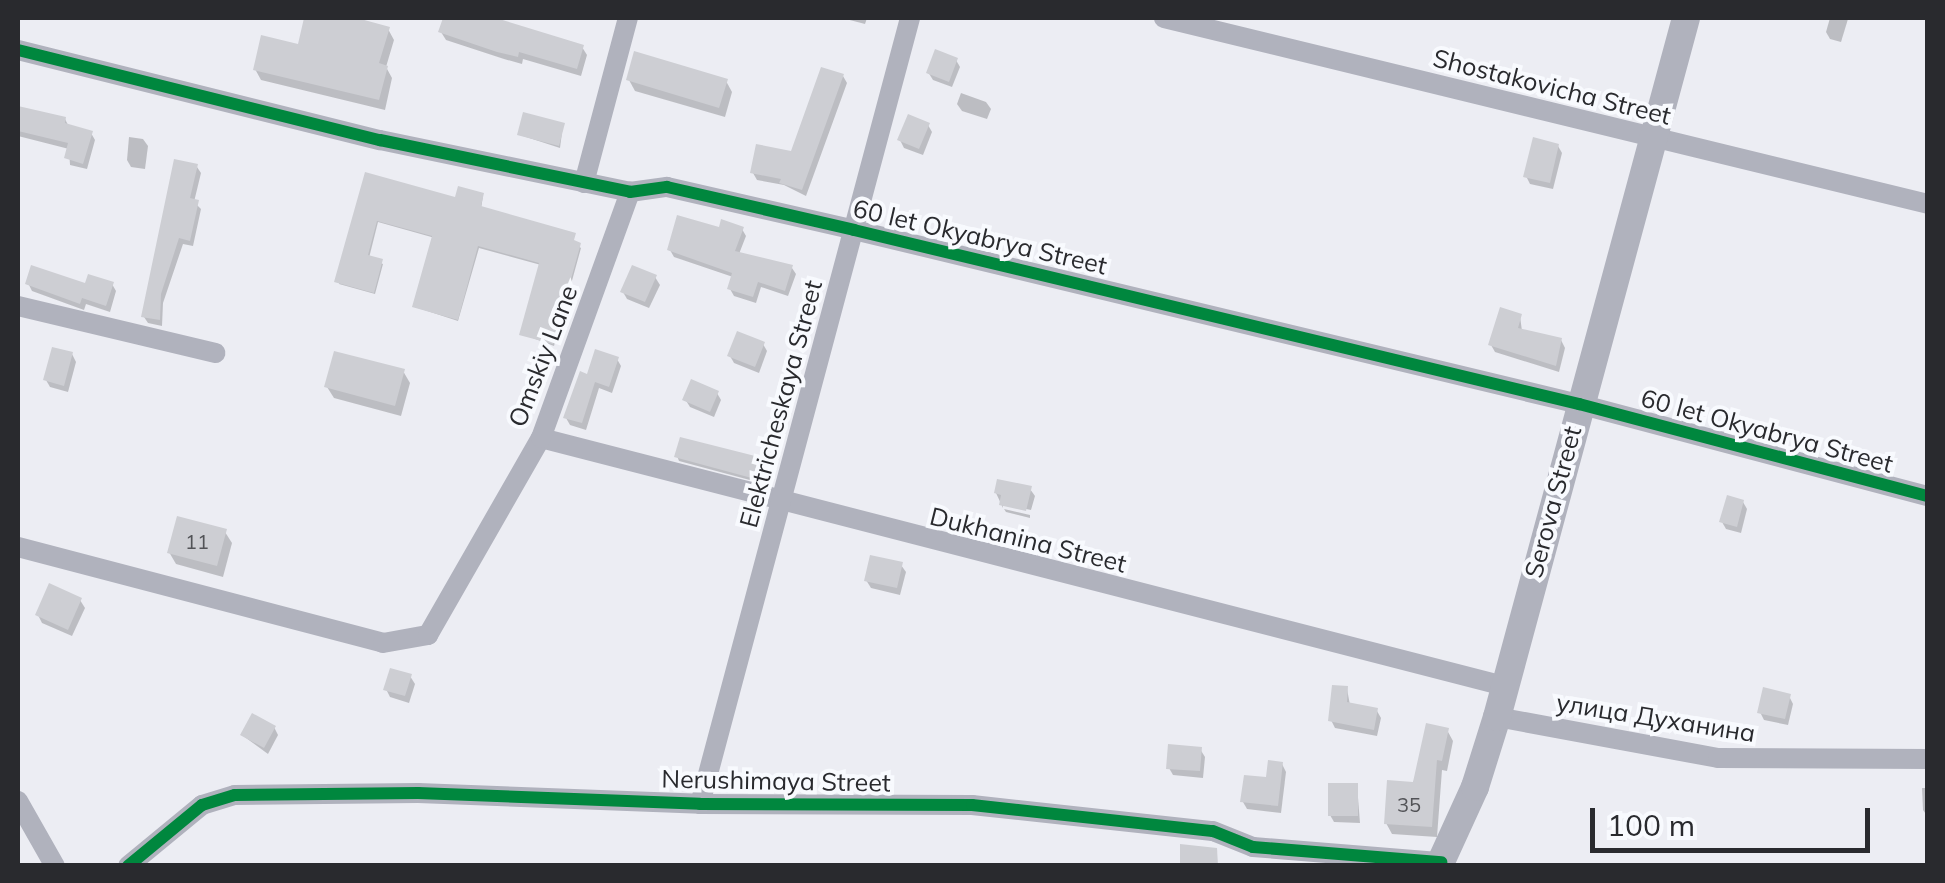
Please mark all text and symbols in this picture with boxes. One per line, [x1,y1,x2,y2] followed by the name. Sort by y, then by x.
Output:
[1430,43,1674,131] street label: Shostakovicha Street
[850,193,1110,281] street label: 60 let Okyabrya Street
[734,277,828,531] street label: Elektricheskaya Street
[502,281,584,431] street label: Omskiy Lane
[1638,383,1896,479] street label: 60 let Okyabrya Street
[1518,423,1588,581] street label: Serova Street
[927,501,1129,579] street label: Dukhanina Street
[185,529,209,553] house number: 11
[1554,687,1758,749] street label: улица Духанина
[661,764,891,798] street label: Nerushimaya Street
[1595,788,1875,850] scale bar
[1397,792,1421,816] house number: 35
[1607,806,1695,844] text: 100 m

